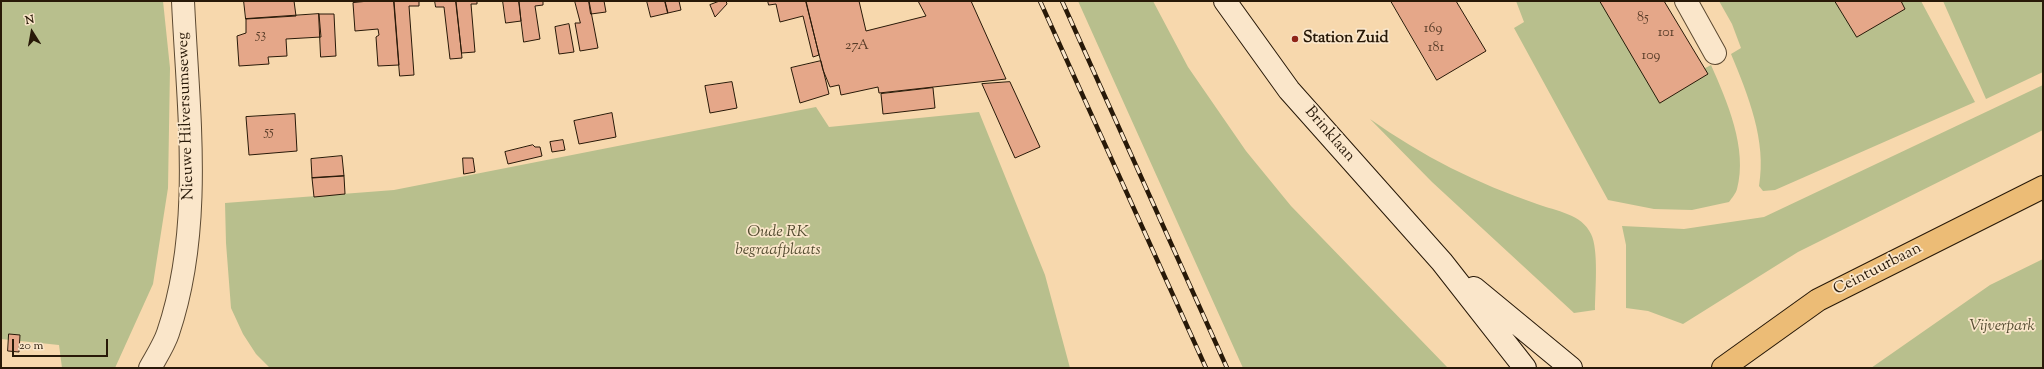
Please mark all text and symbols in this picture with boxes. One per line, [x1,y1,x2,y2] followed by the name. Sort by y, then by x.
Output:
[1637,11,1649,27] house number: 85
[12,12,52,52] north arrow
[24,12,36,29] text: N
[1424,22,1442,38] house number: 169
[1658,26,1674,42] house number: 101
[256,28,266,44] house number: 53
[1303,29,1389,49] place label: Station Zuid
[174,32,200,200] street label: Nieuwe Hilversumseweg
[1290,34,1300,44] marker: Station Zuid
[845,39,869,55] house number: 27A
[1428,41,1444,57] house number: 181
[1642,49,1660,65] house number: 109
[1300,103,1358,167] street label: Brinklaan
[264,125,274,141] house number: 55
[735,223,821,261] park label: Oude RK begraafplaats
[1831,240,1925,300] street label: Ceintuurbaan
[1969,317,2035,337] park label: Vijverpark
[14,331,110,357] scale bar
[19,337,43,355] text: 20 m

